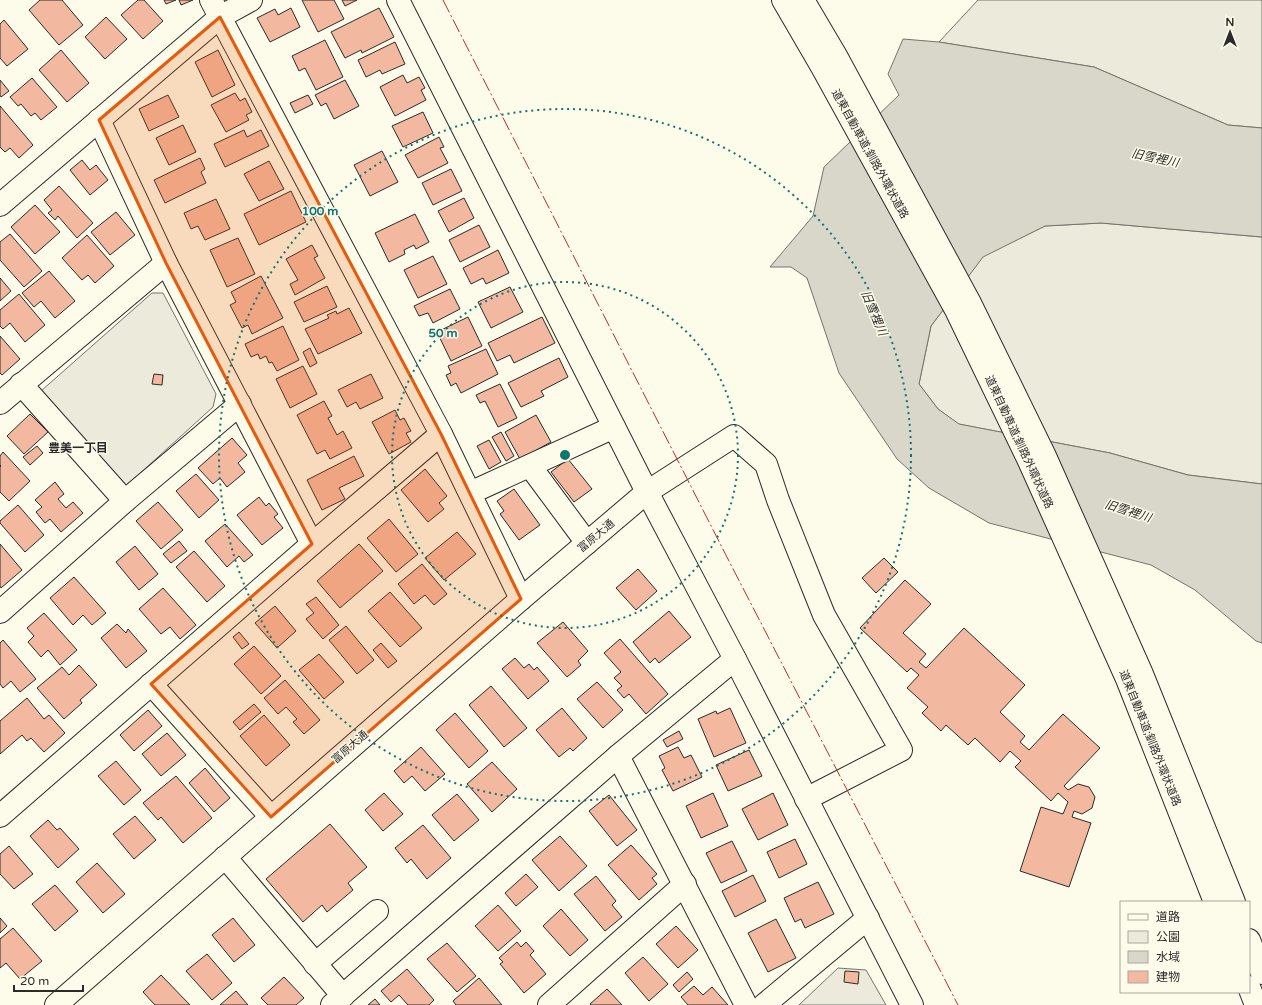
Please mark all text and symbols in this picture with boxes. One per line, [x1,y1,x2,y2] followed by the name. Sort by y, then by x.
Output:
[1210,12,1250,52] north arrow
[1226,16,1234,29] text: N
[829,87,911,221] street label: 道東自動車道;釧路外環状道路
[1130,146,1182,170] water label: 旧雪裡川
[302,204,338,218] text: 100 m
[858,288,891,340] water label: 旧雪裡川
[428,326,458,340] text: 50 m
[982,373,1056,511] street label: 道東自動車道;釧路外環状道路
[48,441,108,455] district label: 豊美一丁目
[558,448,572,462] centre of rings
[1103,497,1155,526] water label: 旧雪裡川
[575,517,617,555] street label: 富原大通
[1117,668,1183,808] street label: 道東自動車道;釧路外環状道路
[329,728,371,766] street label: 富原大通
[1120,901,1250,993] legend
[1156,910,1180,924] text: 道路
[1156,930,1180,944] text: 公園
[1156,950,1180,964] text: 水域
[14,967,83,993] scale bar
[1156,970,1180,984] text: 建物
[20,974,49,988] text: 20 m

